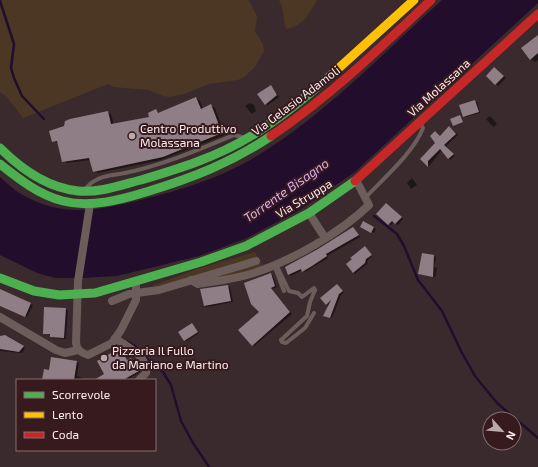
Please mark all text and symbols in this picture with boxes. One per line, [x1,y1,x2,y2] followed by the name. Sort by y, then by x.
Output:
[404,55,473,119] street label: Via Molassana
[249,62,342,138] street label: Via Gelasio Adamoli
[140,121,237,149] place label: Centro Produttivo Molassana
[127,131,137,141] marker: Centro Produttivo Molassana
[240,155,332,225] water label: Torrente Bisagno
[273,176,334,220] street label: Via Struppa
[112,343,229,371] place label: Pizzeria Il Fullo da Mariano e Martino
[99,353,109,363] marker: Pizzeria Il Fullo da Mariano e Martino
[16,379,156,451] legend
[52,387,110,401] text: Scorrevole
[52,407,83,421] text: Lento
[482,411,522,451] north arrow
[52,427,79,441] text: Coda
[504,429,519,442] text: N

